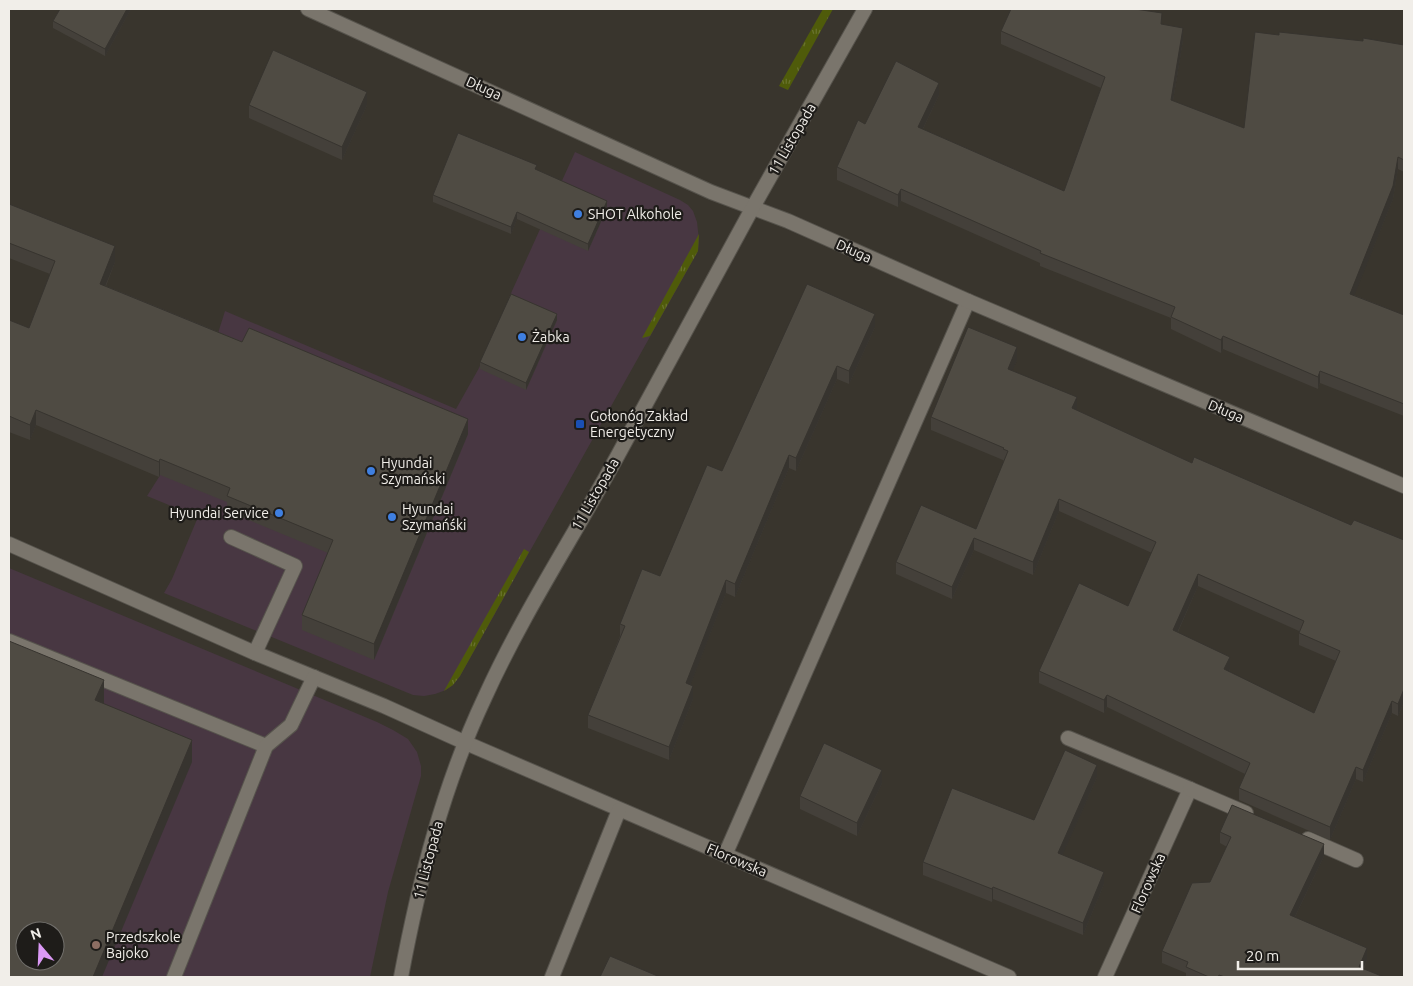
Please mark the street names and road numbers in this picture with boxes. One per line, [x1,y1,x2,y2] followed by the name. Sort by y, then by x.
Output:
[464,73,504,103] street label: Długa
[765,100,819,178] street label: 11 Listopada
[834,236,874,266] street label: Długa
[1206,396,1246,426] street label: Długa
[568,455,622,533] street label: 11 Listopada
[410,819,446,901] street label: 11 Listopada
[704,840,770,880] street label: Florowska
[1128,851,1168,915] street label: Florowska

